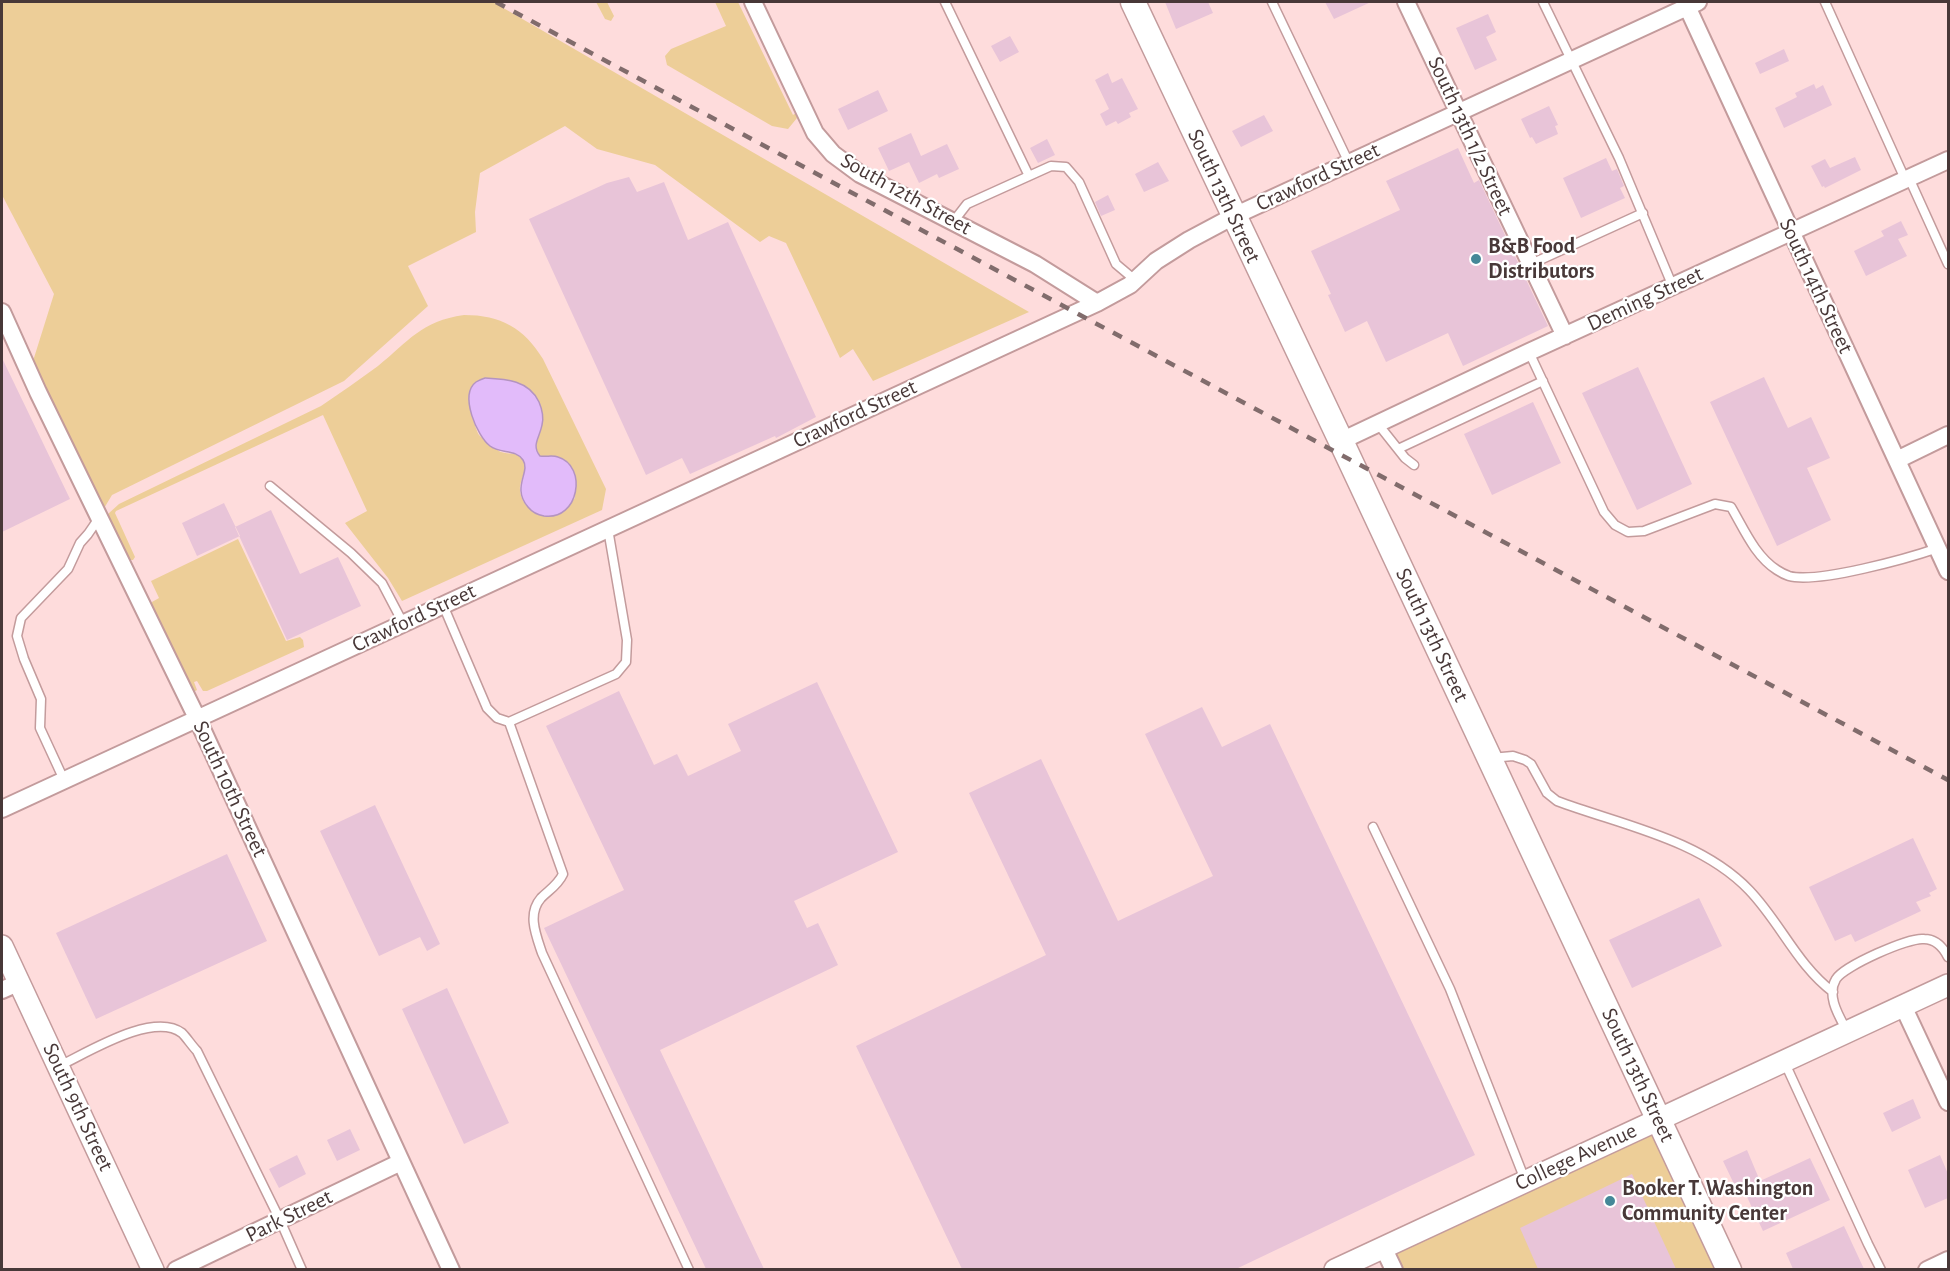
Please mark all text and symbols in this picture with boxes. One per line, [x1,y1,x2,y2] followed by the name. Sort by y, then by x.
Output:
[1422,52,1518,220] street label: South 13th 1/2 Street
[1181,125,1267,267] street label: South 13th Street
[1252,137,1384,217] street label: Crawford Street
[836,147,976,241] street label: South 12th Street
[1773,214,1859,358] street label: South 14th Street
[1488,233,1595,284] place label: B&B Food Distributors
[1469,252,1483,266] marker: B&B Food Distributors
[1583,261,1707,337] street label: Deming Street
[789,374,921,454] street label: Crawford Street
[1389,564,1475,706] street label: South 13th Street
[348,578,480,658] street label: Crawford Street
[187,717,273,861] street label: South 10th Street
[1595,1004,1681,1146] street label: South 13th Street
[37,1039,119,1175] street label: South 9th Street
[1511,1117,1641,1197] street label: College Avenue
[1622,1175,1813,1226] place label: Booker T. Washington Community Center
[241,1184,337,1248] street label: Park Street
[1603,1194,1617,1208] marker: Booker T. Washington Community Center

